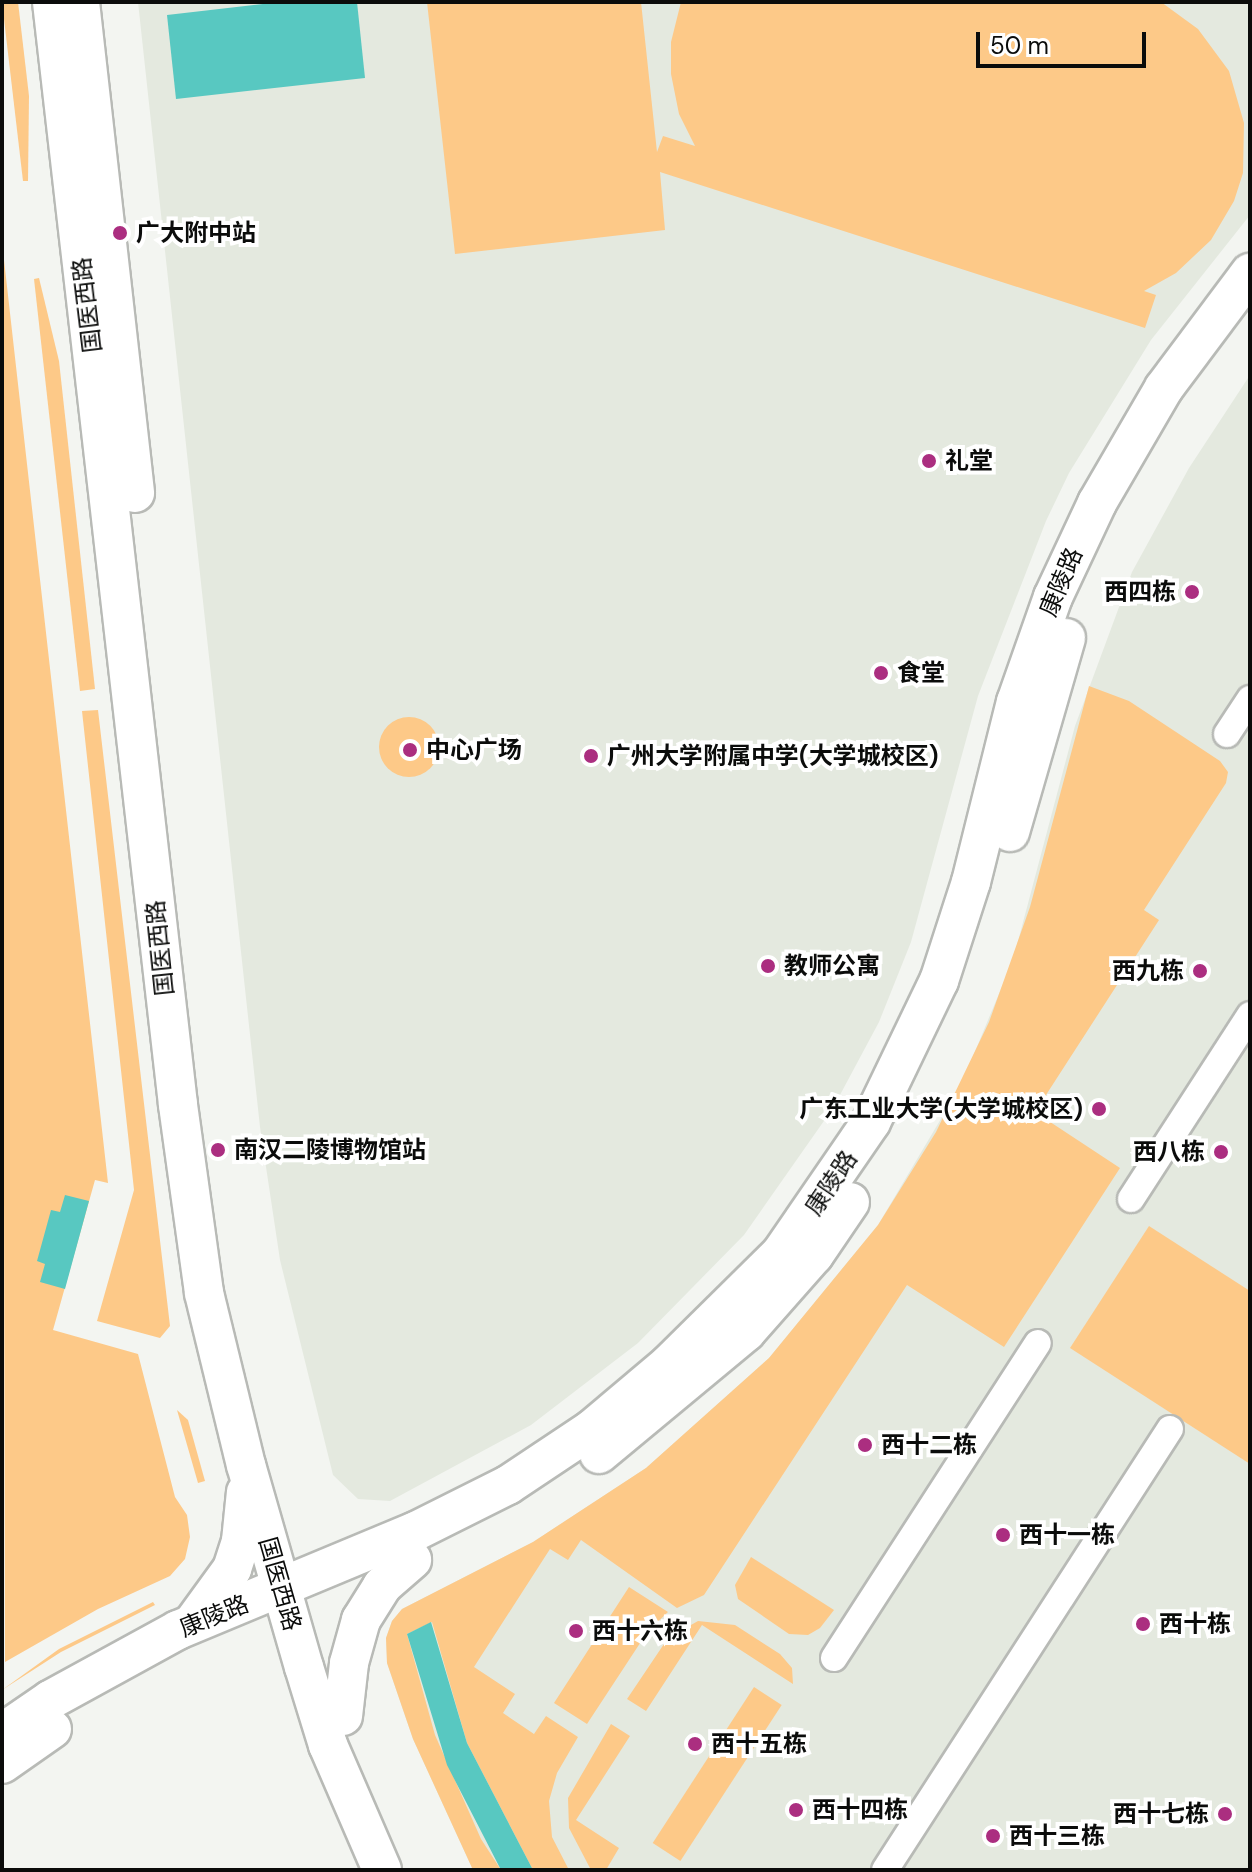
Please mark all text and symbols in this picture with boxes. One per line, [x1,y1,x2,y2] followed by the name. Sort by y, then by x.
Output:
[980,16,1150,66] scale bar
[990,30,1049,61] text: 50 m
[136,219,256,247] place label: 广大附中站
[111,224,129,242] marker: 广大附中站
[67,256,107,354] street label: 国医西路
[945,447,993,475] place label: 礼堂
[920,452,938,470] marker: 礼堂
[1034,543,1088,621] street label: 康陵路
[1104,578,1176,606] place label: 西四栋
[1183,583,1201,601] marker: 西四栋
[897,659,945,687] place label: 食堂
[872,664,890,682] marker: 食堂
[426,736,522,764] place label: 中心广场
[401,741,419,759] marker: 中心广场
[607,742,938,770] place label: 广州大学附属中学(大学城校区)
[582,747,600,765] marker: 广州大学附属中学(大学城校区)
[141,899,179,997] street label: 国医西路
[784,952,880,980] place label: 教师公寓
[759,957,777,975] marker: 教师公寓
[1112,957,1184,985] place label: 西九栋
[1191,962,1209,980] marker: 西九栋
[800,1095,1083,1123] place label: 广东工业大学(大学城校区)
[1090,1100,1108,1118] marker: 广东工业大学(大学城校区)
[234,1136,426,1164] place label: 南汉二陵博物馆站
[1133,1138,1205,1166] place label: 西八栋
[209,1141,227,1159] marker: 南汉二陵博物馆站
[1212,1143,1230,1161] marker: 西八栋
[799,1145,863,1221] street label: 康陵路
[881,1431,977,1459] place label: 西十二栋
[856,1436,874,1454] marker: 西十二栋
[1019,1521,1115,1549] place label: 西十一栋
[994,1526,1012,1544] marker: 西十一栋
[253,1534,307,1634] street label: 国医西路
[175,1589,253,1643] street label: 康陵路
[1159,1610,1231,1638] place label: 西十栋
[1134,1615,1152,1633] marker: 西十栋
[592,1617,688,1645] place label: 西十六栋
[567,1622,585,1640] marker: 西十六栋
[711,1730,807,1758] place label: 西十五栋
[686,1735,704,1753] marker: 西十五栋
[812,1796,908,1824] place label: 西十四栋
[1113,1800,1209,1828] place label: 西十七栋
[787,1801,805,1819] marker: 西十四栋
[1216,1805,1234,1823] marker: 西十七栋
[1009,1822,1105,1850] place label: 西十三栋
[984,1827,1002,1845] marker: 西十三栋

